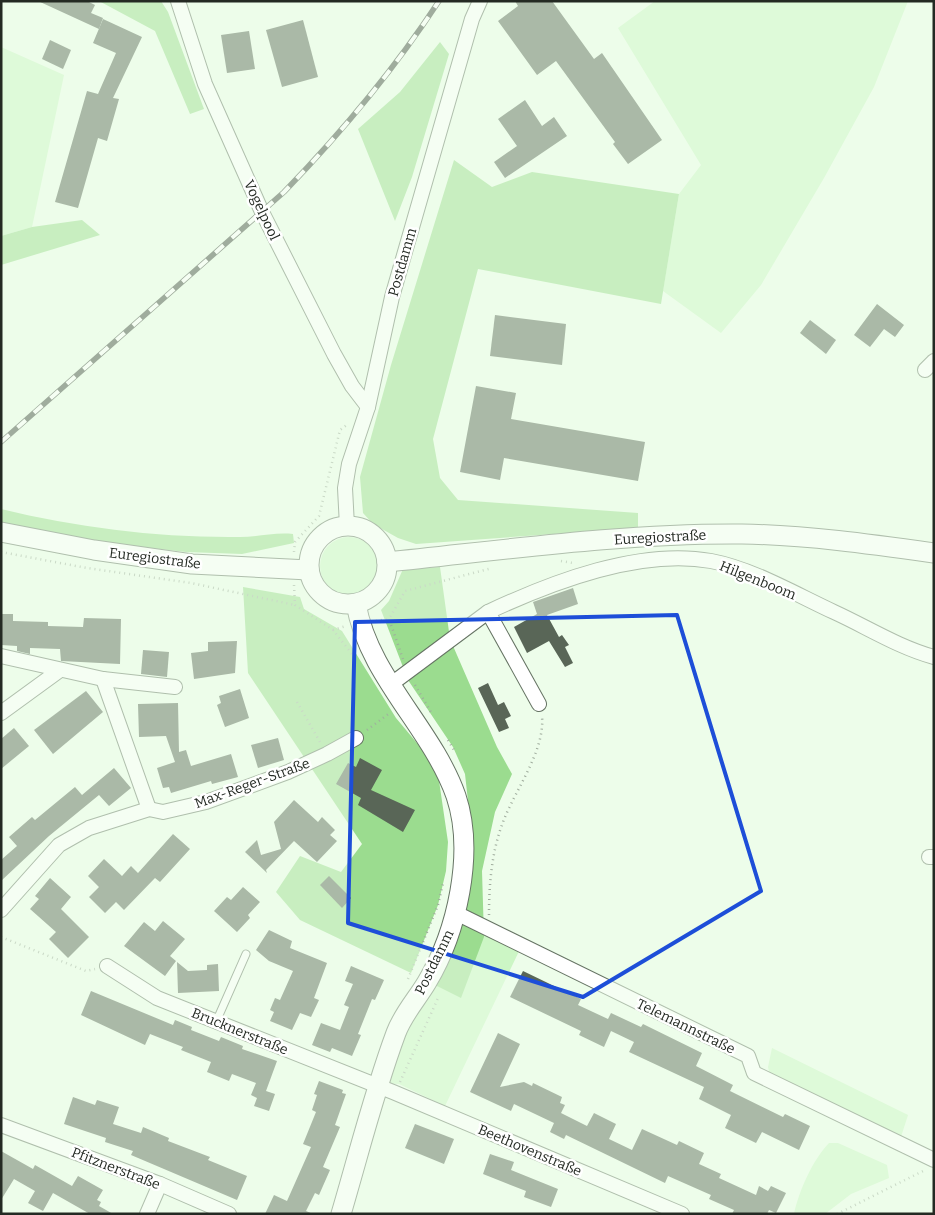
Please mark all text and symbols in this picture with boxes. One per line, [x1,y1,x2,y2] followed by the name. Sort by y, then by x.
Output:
[240,177,283,243] street label: Vogelpool
[385,225,421,298] street label: Postdamm
[613,527,707,548] street label: Euregiostraße
[108,544,202,573] street label: Euregiostraße
[717,557,799,604] street label: Hilgenboom
[192,755,312,812] street label: Max-Reger-Straße
[411,926,458,998] street label: Postdamm
[634,995,738,1058] street label: Telemannstraße
[189,1004,291,1059] street label: Brucknerstraße
[475,1121,584,1180] street label: Beethovenstraße
[69,1144,163,1193] street label: Pfitznerstraße

